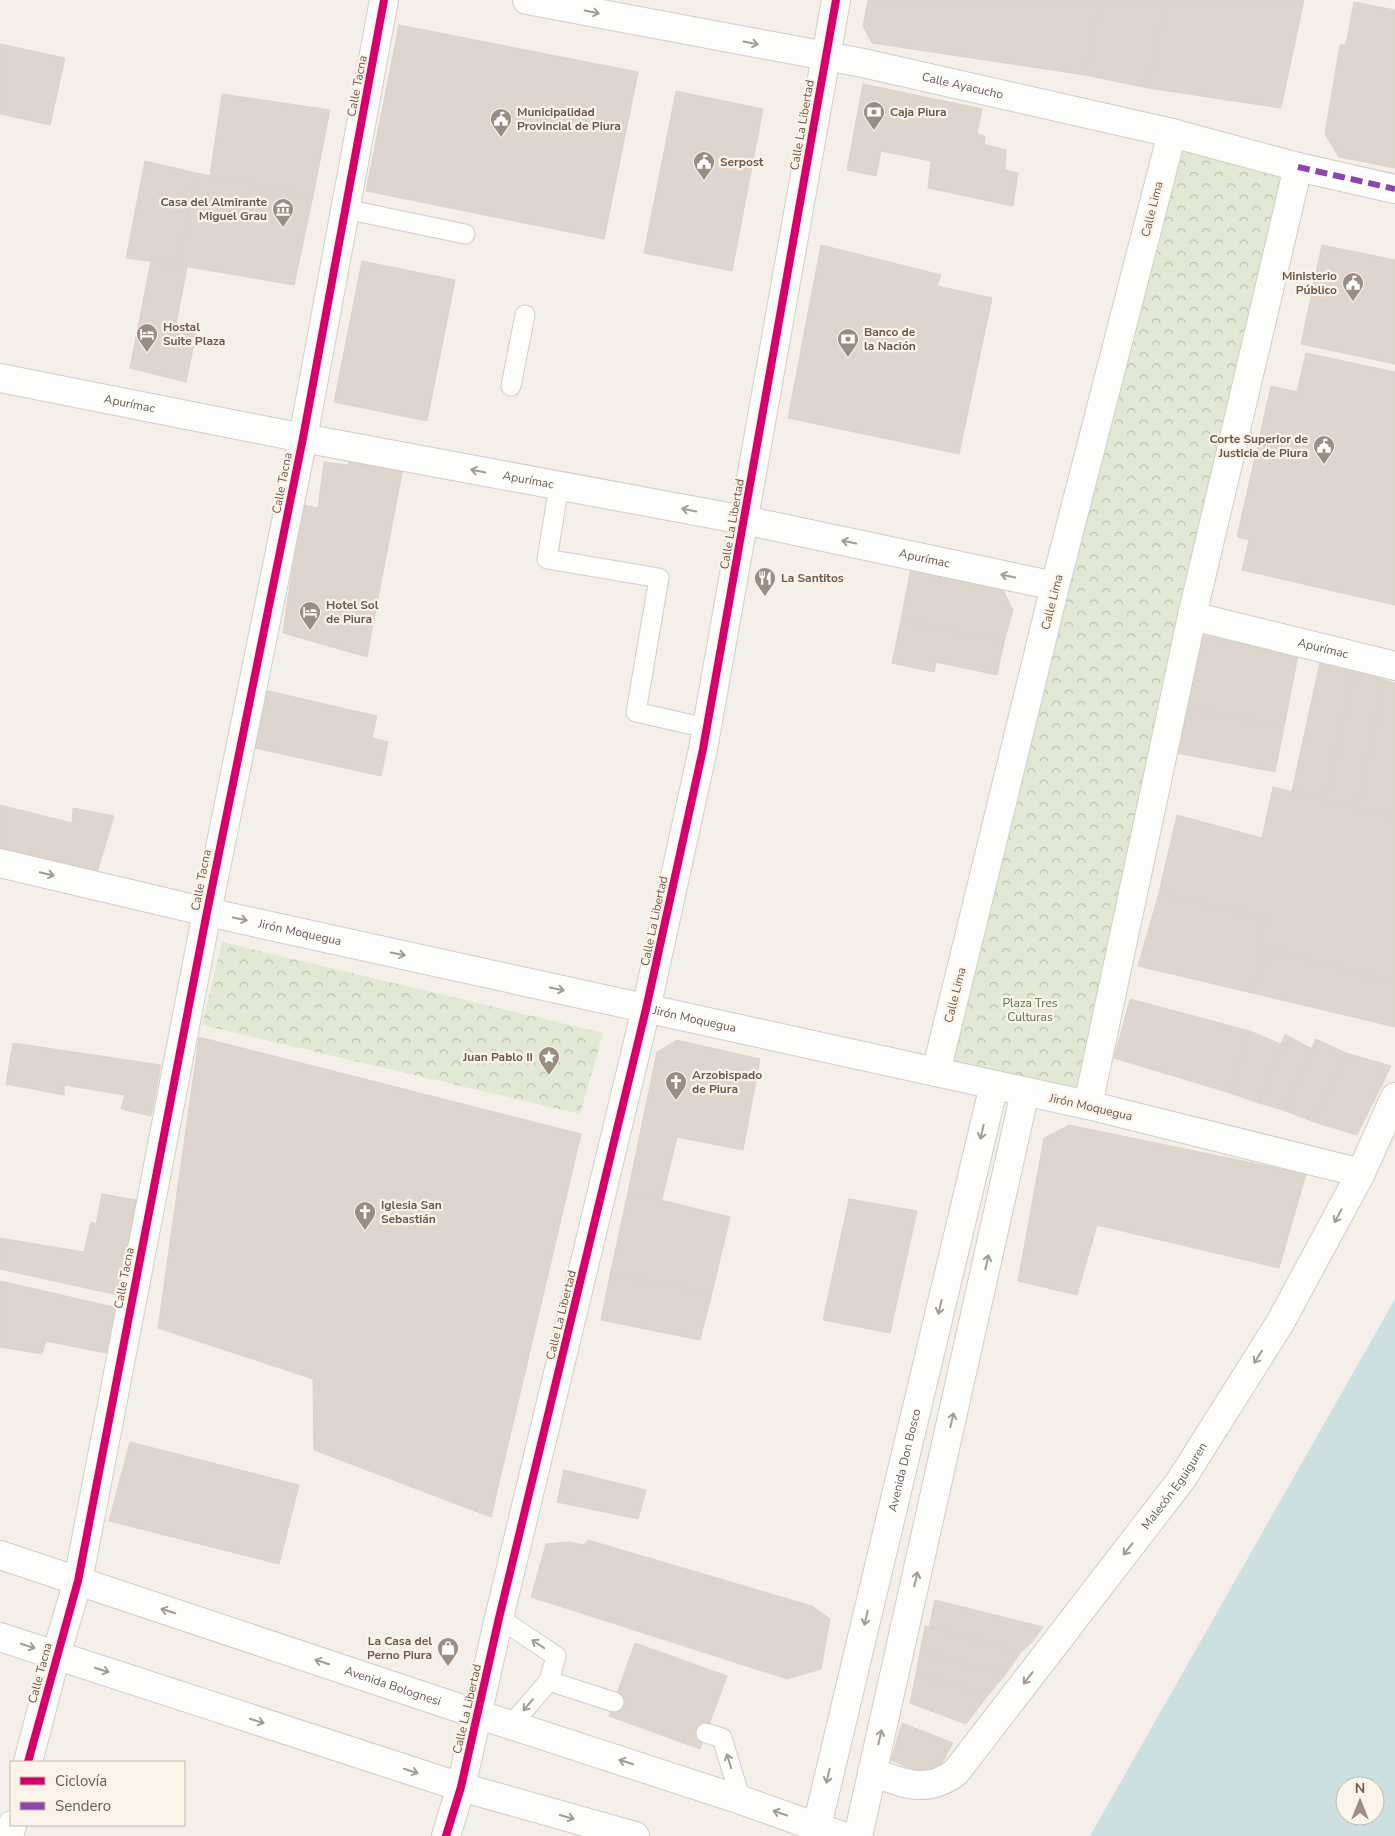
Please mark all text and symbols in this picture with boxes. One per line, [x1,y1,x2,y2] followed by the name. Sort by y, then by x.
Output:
[583,8,599,18] one-way arrow
[743,39,759,48] one-way arrow
[343,54,371,118] street label: Calle Tacna
[920,69,1005,103] street label: Calle Ayacucho
[786,79,818,171] street label: Calle La Libertad
[862,100,886,131] bank icon: Caja Piura
[517,104,621,134] place label: Municipalidad Provincial de Piura
[890,104,946,120] place label: Caja Piura
[489,107,513,138] public building icon: Municipalidad Provincial de Piura
[692,150,716,181] public building icon: Serpost
[720,154,764,170] place label: Serpost
[1137,180,1167,238] street label: Calle Lima
[160,194,267,224] place label: Casa del Almirante Miguel Grau
[271,197,295,228] museum icon: Casa del Almirante Miguel Grau
[1282,268,1337,298] place label: Ministerio Público
[1341,271,1365,302] public building icon: Ministerio Público
[163,319,225,349] place label: Hostal Suite Plaza
[135,322,159,353] hotel icon: Hostal Suite Plaza
[864,324,916,354] place label: Banco de la Nación
[836,327,860,358] bank icon: Banco de la Nación
[103,391,157,417] street label: Apurímac
[1209,431,1308,461] place label: Corte Superior de Justicia de Piura
[1312,434,1336,465] public building icon: Corte Superior de Justicia de Piura
[268,451,296,515] street label: Calle Tacna
[470,465,486,475] one-way arrow
[501,467,556,493] street label: Apurímac
[716,478,748,570] street label: Calle La Libertad
[682,505,698,515] one-way arrow
[841,537,857,546] one-way arrow
[898,545,952,572] street label: Apurímac
[753,566,777,597] restaurant icon: La Santitos
[781,570,844,586] place label: La Santitos
[1000,570,1016,580] one-way arrow
[1037,573,1067,631] street label: Calle Lima
[326,597,379,627] place label: Hotel Sol de Piura
[298,600,322,631] hotel icon: Hotel Sol de Piura
[1296,634,1351,662] street label: Apurímac
[187,848,215,912] street label: Calle Tacna
[39,870,55,879] one-way arrow
[637,875,671,967] street label: Calle La Libertad
[231,915,247,924] one-way arrow
[256,915,343,949] street label: Jirón Moquegua
[390,950,406,959] one-way arrow
[940,966,970,1024] street label: Calle Lima
[549,985,565,994] one-way arrow
[1002,995,1058,1025] park label: Plaza Tres Culturas
[651,1002,738,1036] street label: Jirón Moquegua
[537,1045,561,1076] place icon: Juan Pablo II
[462,1049,533,1065] place label: Juan Pablo II
[692,1067,762,1097] place label: Arzobispado de Piura
[664,1070,688,1101] church icon: Arzobispado de Piura
[1047,1089,1134,1124] street label: Jirón Moquegua
[977,1124,986,1140] one-way arrow
[381,1197,442,1227] place label: Iglesia San Sebastián
[353,1200,377,1231] church icon: Iglesia San Sebastián
[1333,1208,1343,1223] one-way arrow
[110,1246,138,1310] street label: Calle Tacna
[983,1254,992,1270] one-way arrow
[542,1269,580,1361] street label: Calle La Libertad
[935,1299,945,1315] one-way arrow
[1253,1350,1263,1364] one-way arrow
[884,1407,924,1513] street label: Avenida Don Bosco
[948,1413,957,1429] one-way arrow
[1138,1439,1211,1533] street label: Malecón Eguiguren
[1122,1542,1133,1555] one-way arrow
[912,1571,921,1587] one-way arrow
[160,1606,176,1615] one-way arrow
[861,1610,870,1626] one-way arrow
[367,1633,432,1663] place label: La Casa del Perno Piura
[436,1636,460,1667] shop icon: La Casa del Perno Piura
[531,1639,545,1649] one-way arrow
[24,1641,56,1705] street label: Calle Tacna
[20,1642,35,1651] one-way arrow
[314,1657,330,1667] one-way arrow
[342,1662,443,1709] street label: Avenida Bolognesi
[449,1663,485,1755] street label: Calle La Libertad
[94,1666,110,1676] one-way arrow
[1023,1671,1034,1684] one-way arrow
[522,1699,534,1712] one-way arrow
[249,1716,265,1726] one-way arrow
[876,1730,885,1746] one-way arrow
[724,1753,734,1769] one-way arrow
[619,1757,634,1766] one-way arrow
[10,1761,185,1826] legend
[403,1767,419,1776] one-way arrow
[823,1768,832,1784] one-way arrow
[55,1771,107,1791] text: Ciclovía
[1335,1776,1385,1826] north arrow
[1355,1779,1365,1798] text: N
[55,1796,111,1816] text: Sendero
[773,1808,788,1817] one-way arrow
[559,1813,575,1822] one-way arrow

